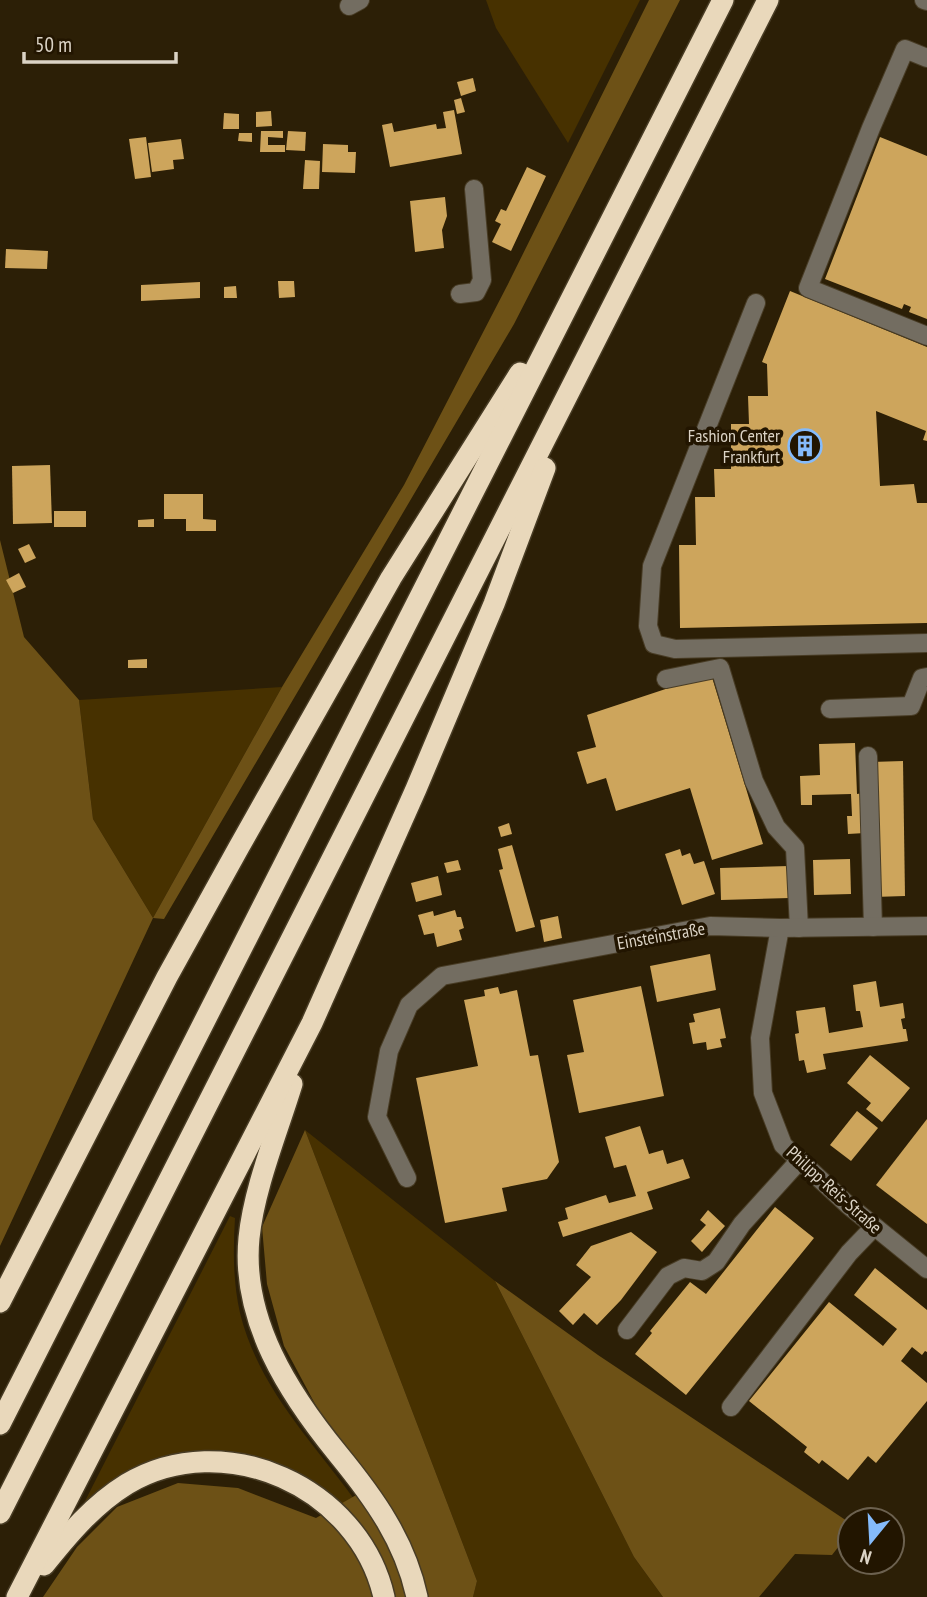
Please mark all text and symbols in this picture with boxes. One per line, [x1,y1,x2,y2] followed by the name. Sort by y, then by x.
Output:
[24,21,177,65] scale bar
[35,31,72,58] text: 50 m
[688,424,780,468] place label: Fashion Center Frankfurt
[786,427,824,465] building icon: Fashion Center Frankfurt
[615,916,707,955] street label: Einsteinstraße
[782,1141,887,1239] street label: Philipp-Reis-Straße
[836,1506,906,1576] north arrow
[857,1544,874,1570] text: N

